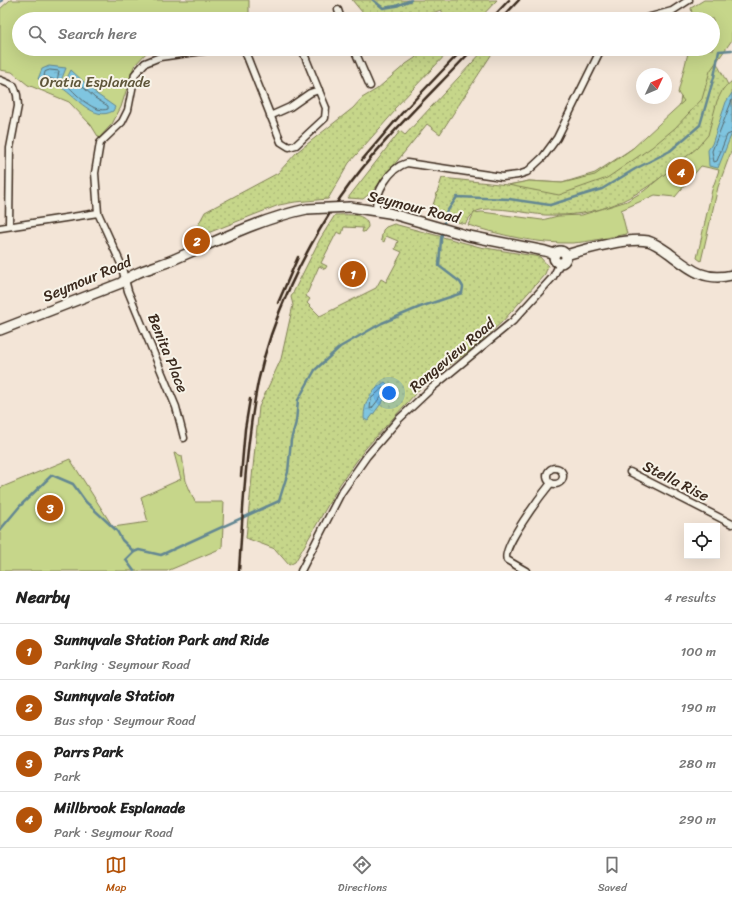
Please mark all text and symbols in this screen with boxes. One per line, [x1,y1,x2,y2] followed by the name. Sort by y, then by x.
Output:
[12,12,720,56] search box
[58,21,137,47] text: Search here
[26,23,48,45] icon: search
[636,68,672,104] north arrow
[40,69,150,95] park label: Oratia Esplanade
[668,157,694,187] pin: 4
[365,183,464,231] street label: Seymour Road
[184,226,210,256] pin: 2
[39,248,136,309] street label: Seymour Road
[340,259,366,289] pin: 1
[140,309,196,397] street label: Benita Place
[403,311,502,399] street label: Rangeview Road
[379,383,399,403] your location
[638,453,714,509] street label: Stella Rise
[37,493,63,523] pin: 3
[684,523,720,559] map controls
[684,523,720,559] button: locate
[16,582,70,612] text: Nearby
[664,586,716,609] text: 4 results
[54,627,269,653] text: Sunnyvale Station Park and Ride
[26,640,32,663] text: 1
[681,640,716,663] text: 100 m
[54,653,190,676] text: Parking · Seymour Road
[54,683,174,709] text: Sunnyvale Station
[25,696,33,719] text: 2
[681,696,716,719] text: 190 m
[54,709,195,732] text: Bus stop · Seymour Road
[54,739,123,765] text: Parrs Park
[25,752,33,775] text: 3
[679,752,716,775] text: 280 m
[54,765,81,788] text: Park
[54,795,185,821] text: Millbrook Esplanade
[25,808,33,831] text: 4
[679,808,716,831] text: 290 m
[54,821,173,844] text: Park · Seymour Road
[105,854,127,897] tab: Map
[338,854,387,897] tab: Directions
[598,854,627,897] tab: Saved

